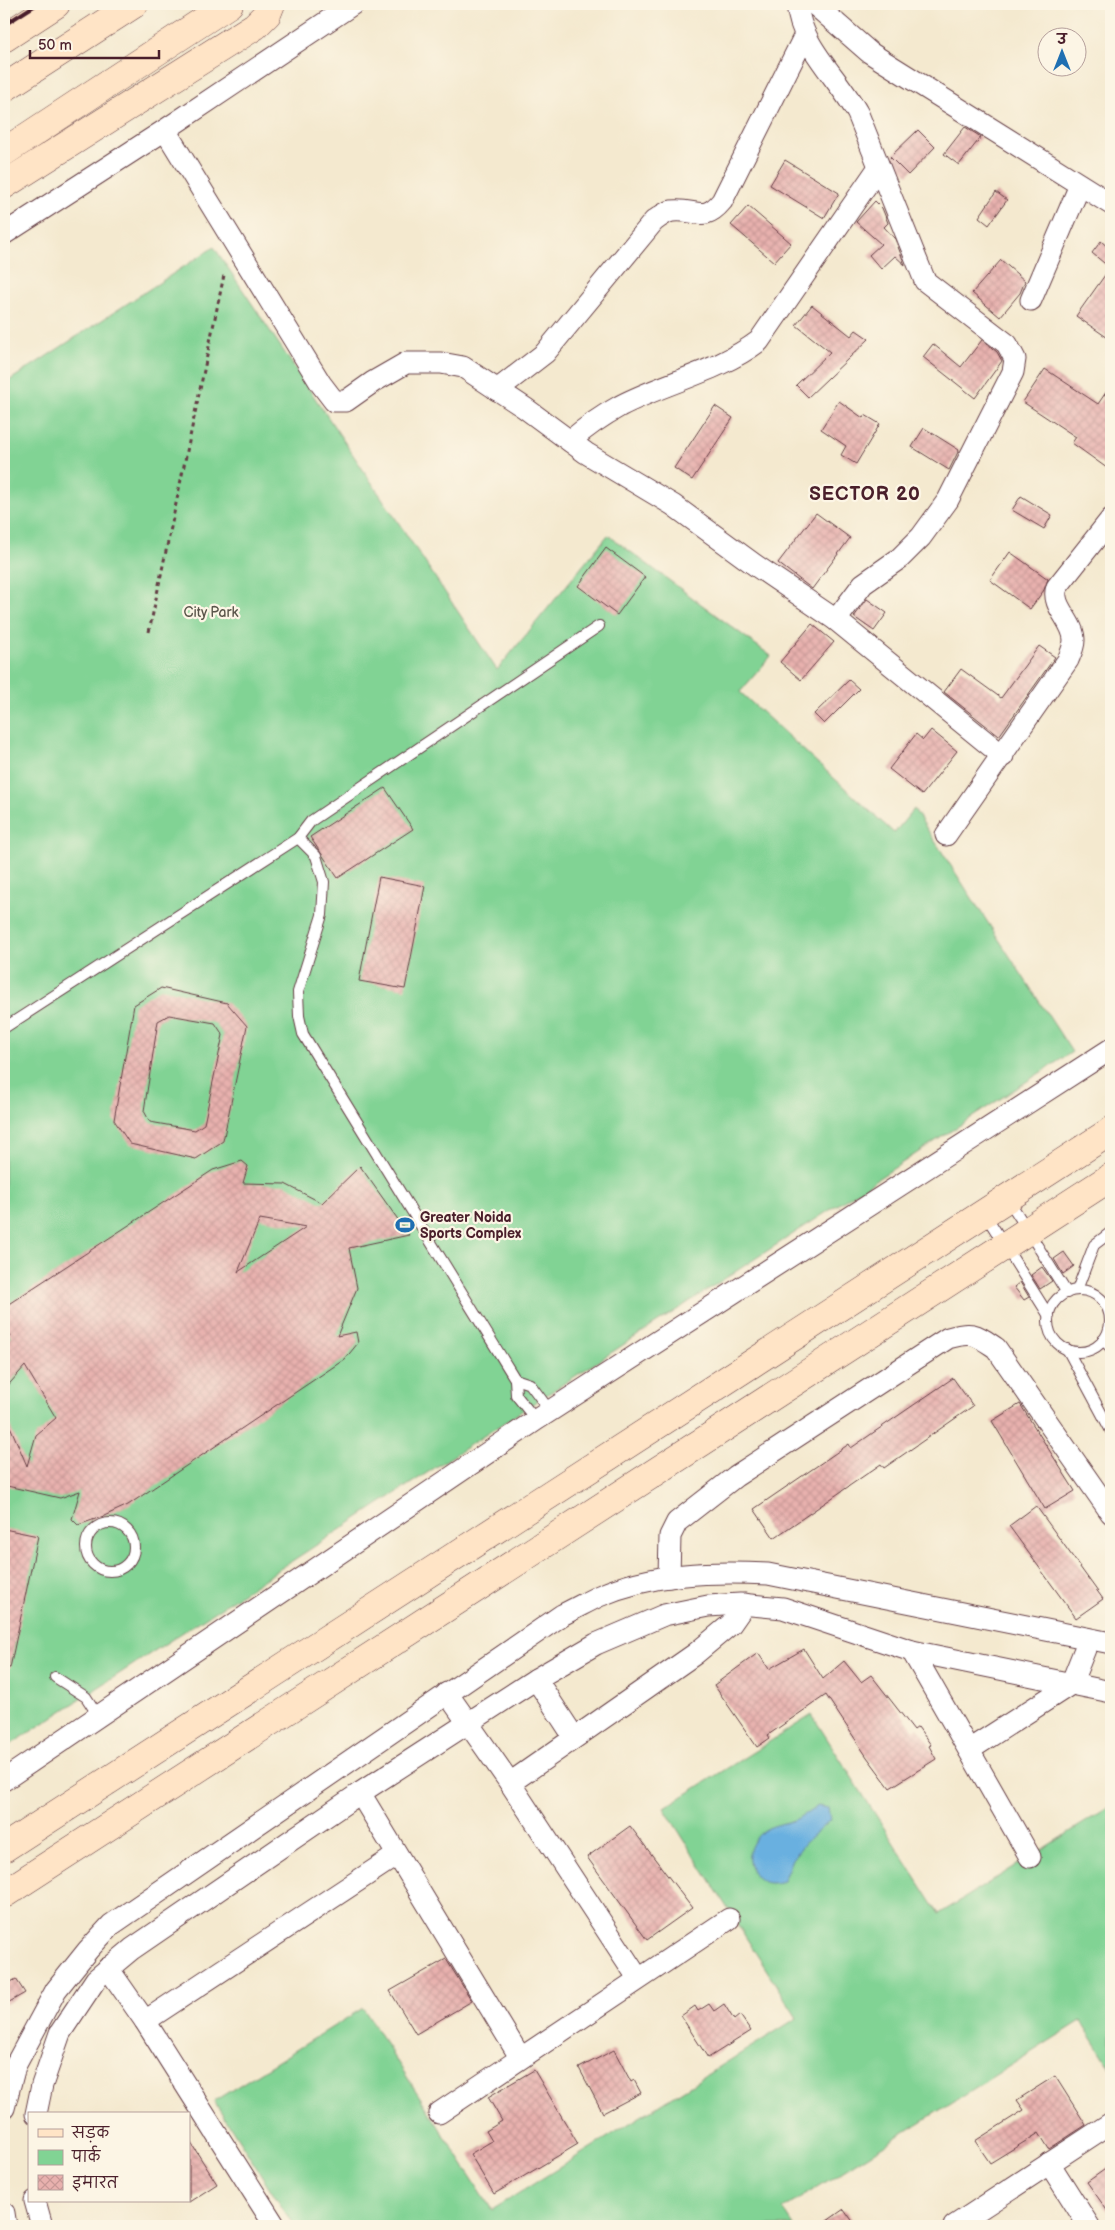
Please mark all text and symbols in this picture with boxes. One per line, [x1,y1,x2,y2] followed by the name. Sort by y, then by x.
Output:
[30,28,159,60] scale bar
[1038,28,1088,78] north arrow
[1055,31,1068,48] text: उ
[38,36,72,55] text: 50 m
[809,483,921,506] district label: SECTOR 20
[184,604,239,621] park label: City Park
[420,1209,522,1242] place label: Greater Noida Sports Complex
[394,1214,416,1236] sports icon: Greater Noida Sports Complex
[28,2112,190,2202] legend
[71,2124,110,2143] text: सड़क
[71,2145,102,2167] text: पार्क
[72,2174,119,2193] text: इमारत

